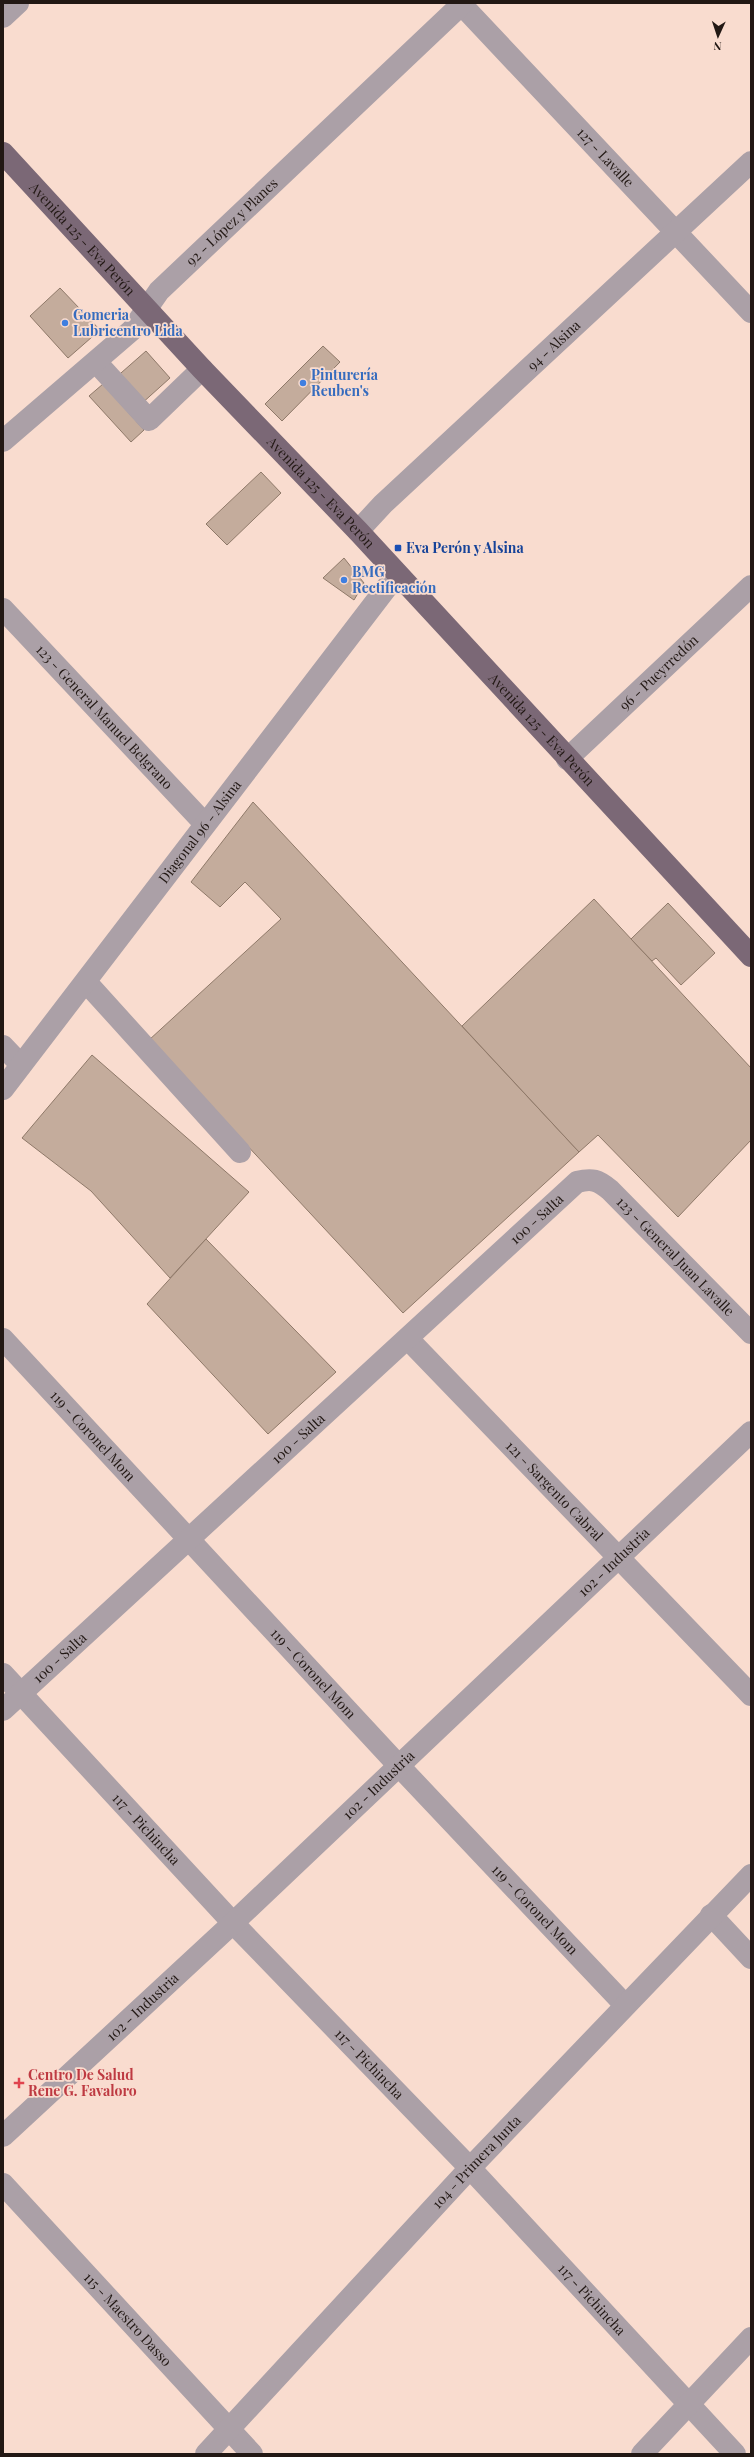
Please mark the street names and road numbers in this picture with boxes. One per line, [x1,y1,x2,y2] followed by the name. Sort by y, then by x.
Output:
[573,123,638,191] street label: 127 - Lavalle
[182,174,282,270] street label: 92 - López y Planes
[25,177,140,300] street label: Avenida 125 - Eva Perón
[523,315,584,374] street label: 94 - Alsina
[262,431,380,553] street label: Avenida 125 - Eva Perón
[615,630,703,714] street label: 96 - Pueyrredón
[32,640,178,793] street label: 123 - General Manuel Belgrano
[484,668,600,790] street label: Avenida 125 - Eva Perón
[154,776,245,887] street label: Diagonal 96 - Alsina
[505,1189,567,1248] street label: 100 - Salta
[613,1192,739,1320] street label: 123 - General Juan Lavalle
[46,1386,140,1485] street label: 119 - Coronel Mom
[267,1409,329,1468] street label: 100 - Salta
[502,1436,608,1545] street label: 121 - Sargento Cabral
[573,1523,653,1600] street label: 102 - Industria
[267,1623,361,1723] street label: 119 - Coronel Mom
[28,1628,90,1687] street label: 100 - Salta
[338,1746,418,1823] street label: 102 - Industria
[108,1789,185,1869] street label: 117 - Pichincha
[488,1860,583,1959] street label: 119 - Coronel Mom
[102,1968,182,2045] street label: 102 - Industria
[331,2024,408,2103] street label: 117 - Pichincha
[427,2111,525,2212] street label: 104 - Primera Junta
[554,2259,630,2339] street label: 117 - Pichincha
[80,2268,177,2370] street label: 115 - Maestro Dasso

